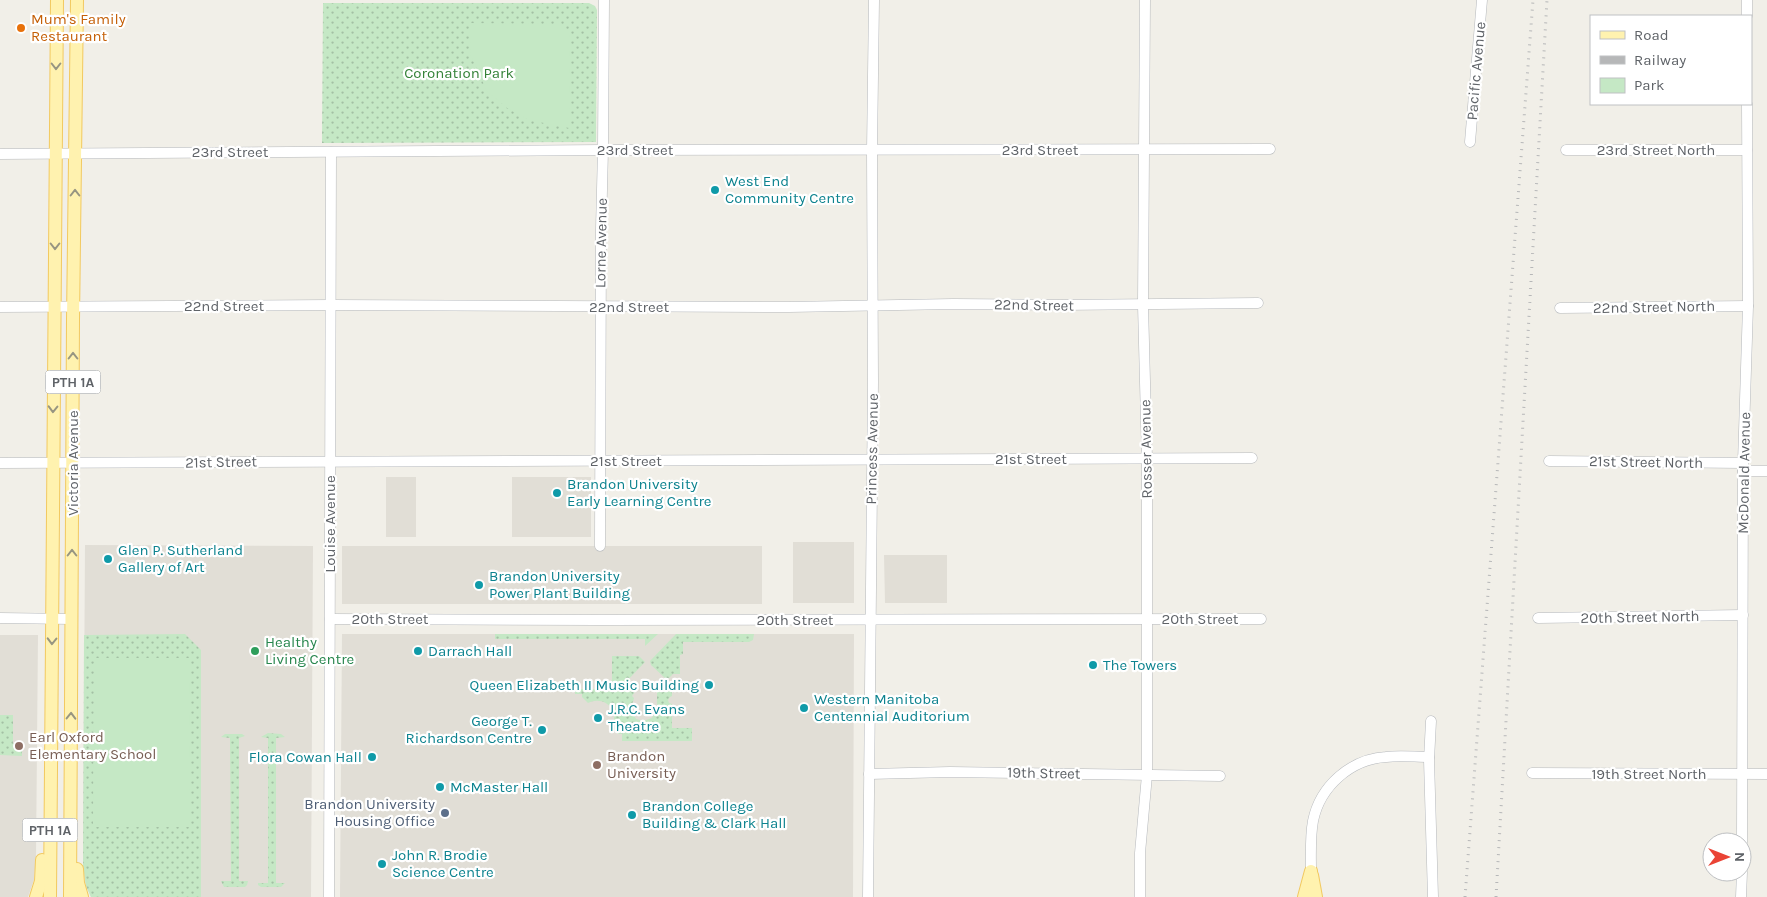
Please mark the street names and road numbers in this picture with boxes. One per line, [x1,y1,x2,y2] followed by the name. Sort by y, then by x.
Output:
[1463,21,1489,121] street label: Pacific Avenue
[597,141,674,159] street label: 23rd Street
[1002,141,1079,159] street label: 23rd Street
[1597,141,1715,159] street label: 23rd Street North
[192,143,269,161] street label: 23rd Street
[591,198,611,288] street label: Lorne Avenue
[994,295,1075,315] street label: 22nd Street
[184,297,264,315] street label: 22nd Street
[1593,297,1715,317] street label: 22nd Street North
[589,298,669,316] street label: 22nd Street
[46,371,100,394] road number: PTH 1A
[862,393,882,505] street label: Princess Avenue
[1136,399,1156,499] street label: Rosser Avenue
[64,410,82,516] street label: Victoria Avenue
[1734,412,1754,534] street label: McDonald Avenue
[995,450,1067,468] street label: 21st Street
[185,452,257,472] street label: 21st Street
[590,452,662,470] street label: 21st Street
[1589,452,1703,472] street label: 21st Street North
[321,475,339,573] street label: Louise Avenue
[1580,607,1700,627] street label: 20th Street North
[351,610,429,628] street label: 20th Street
[1161,610,1239,628] street label: 20th Street
[756,611,834,629] street label: 20th Street
[1007,763,1081,783] street label: 19th Street
[1591,765,1707,783] street label: 19th Street North
[22,818,78,842] road number: PTH 1A

